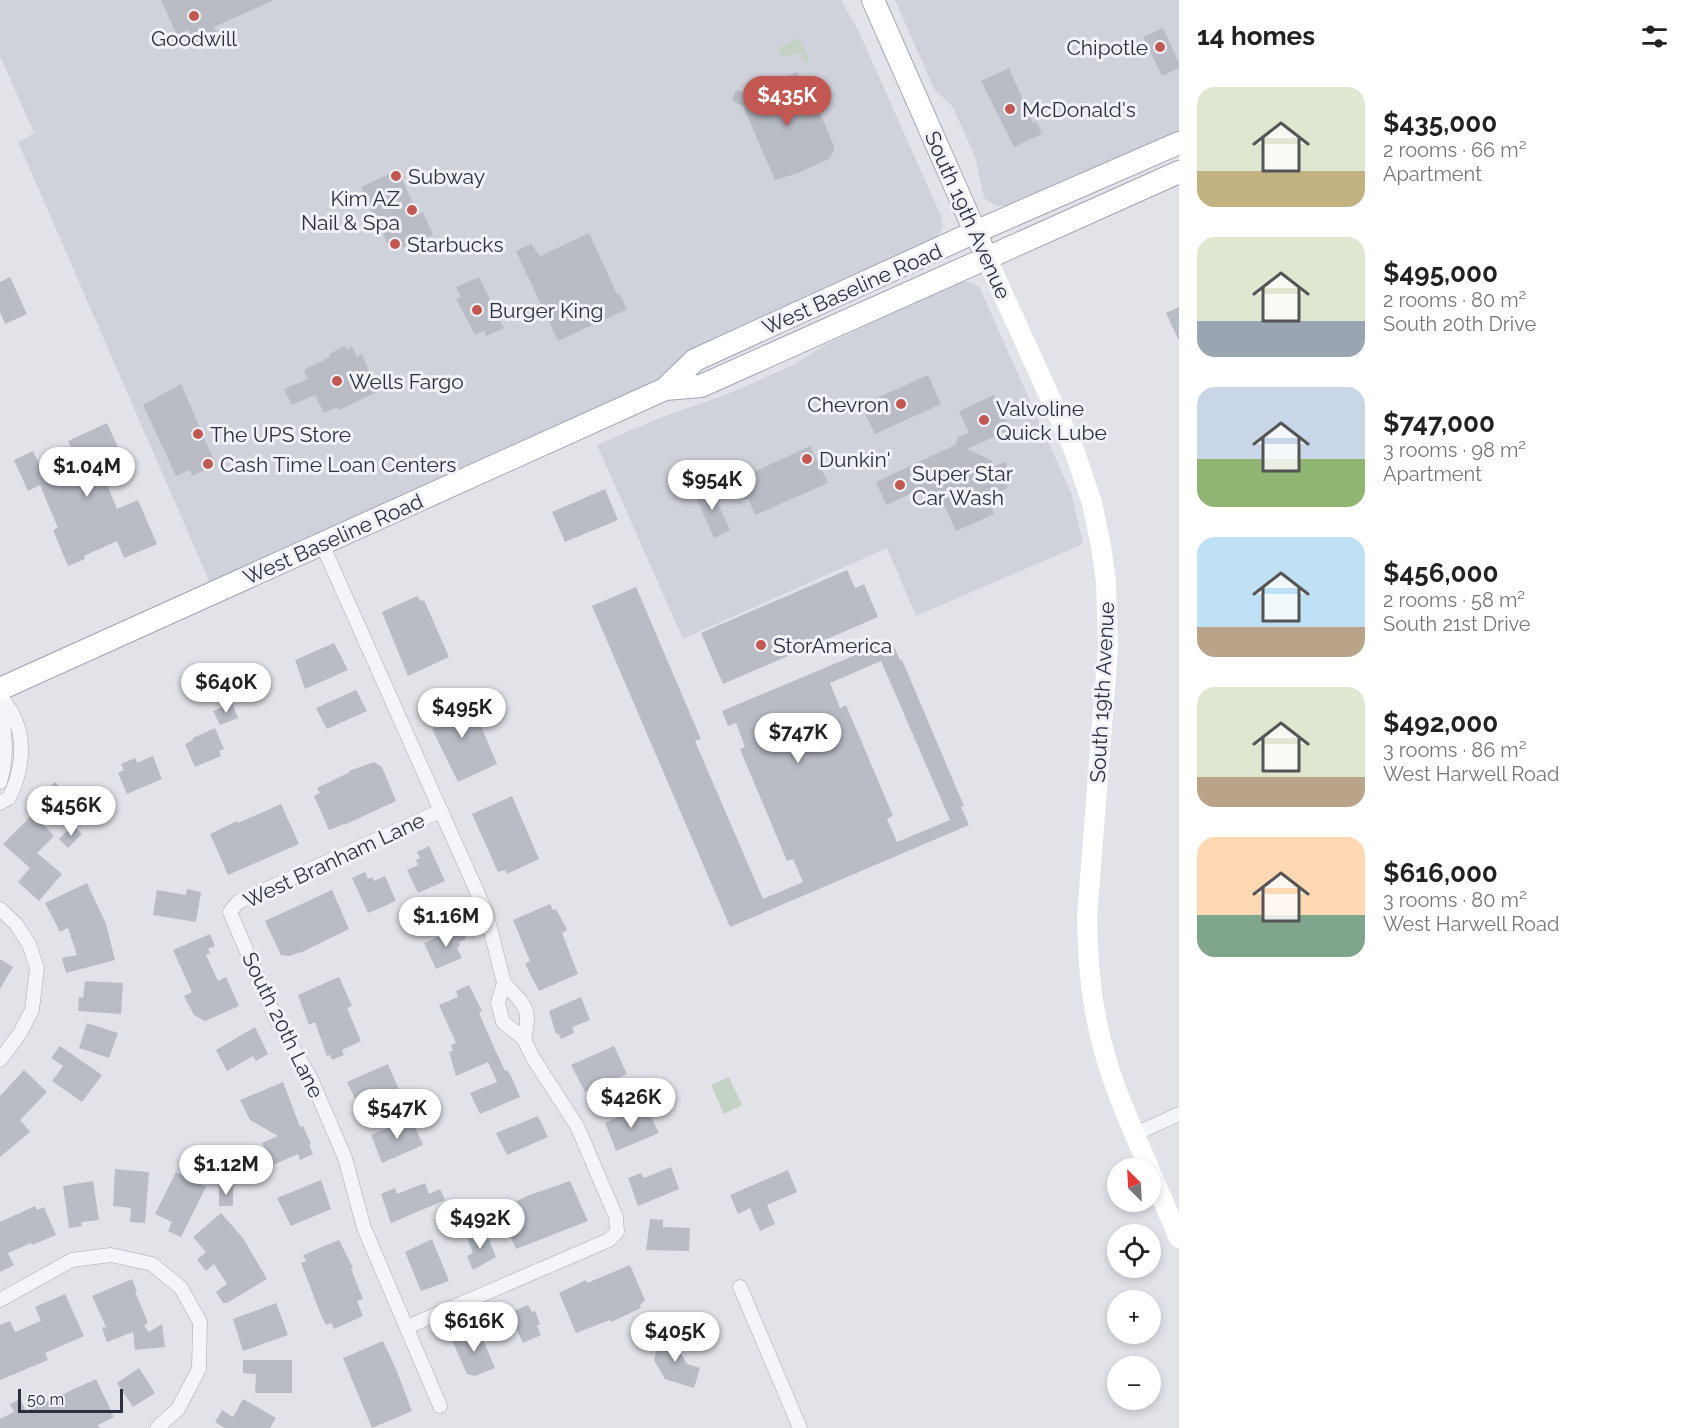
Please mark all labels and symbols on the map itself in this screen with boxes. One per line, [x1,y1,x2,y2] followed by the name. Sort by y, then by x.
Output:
[187,9,201,23] marker: Goodwill
[151,26,237,51] place label: Goodwill
[1066,35,1148,60] place label: Chipotle
[1153,40,1167,54] marker: Chipotle
[745,76,829,127] pin: $435K
[1022,97,1136,122] place label: McDonald's
[1003,102,1017,116] marker: McDonald's
[920,127,1016,303] street label: South 19th Avenue
[408,164,485,189] place label: Subway
[389,169,403,183] marker: Subway
[301,186,400,235] place label: Kim AZ Nail & Spa
[405,203,419,217] marker: Kim AZ Nail & Spa
[407,232,504,257] place label: Starbucks
[388,237,402,251] marker: Starbucks
[758,238,946,340] street label: West Baseline Road
[489,298,603,323] place label: Burger King
[470,303,484,317] marker: Burger King
[349,369,464,394] place label: Wells Fargo
[330,374,344,388] marker: Wells Fargo
[807,392,889,417] place label: Chevron
[996,396,1107,445] place label: Valvoline Quick Lube
[894,397,908,411] marker: Chevron
[977,413,991,427] marker: Valvoline Quick Lube
[210,422,351,447] place label: The UPS Store
[191,427,205,441] marker: The UPS Store
[38,447,136,498] pin: $1.04M
[819,447,891,472] place label: Dunkin'
[220,452,456,477] place label: Cash Time Loan Centers
[800,452,814,466] marker: Dunkin'
[201,457,215,471] marker: Cash Time Loan Centers
[670,460,754,511] pin: $954K
[912,461,1014,510] place label: Super Star Car Wash
[893,478,907,492] marker: Super Star Car Wash
[239,488,427,590] street label: West Baseline Road
[1085,601,1119,783] street label: South 19th Avenue
[773,633,892,658] place label: StorAmerica
[754,638,768,652] marker: StorAmerica
[184,663,268,714] pin: $640K
[420,688,504,739] pin: $495K
[756,713,840,764] pin: $747K
[29,786,113,837] pin: $456K
[239,807,429,913] street label: West Branham Lane
[397,897,495,948] pin: $1.16M
[237,948,329,1102] street label: South 20th Lane
[589,1078,673,1129] pin: $426K
[355,1089,439,1140] pin: $547K
[177,1145,275,1196] pin: $1.12M
[1107,1158,1161,1212] north arrow
[438,1199,522,1250] pin: $492K
[432,1302,516,1353] pin: $616K
[633,1312,717,1363] pin: $405K
[18,1386,123,1414] scale bar

